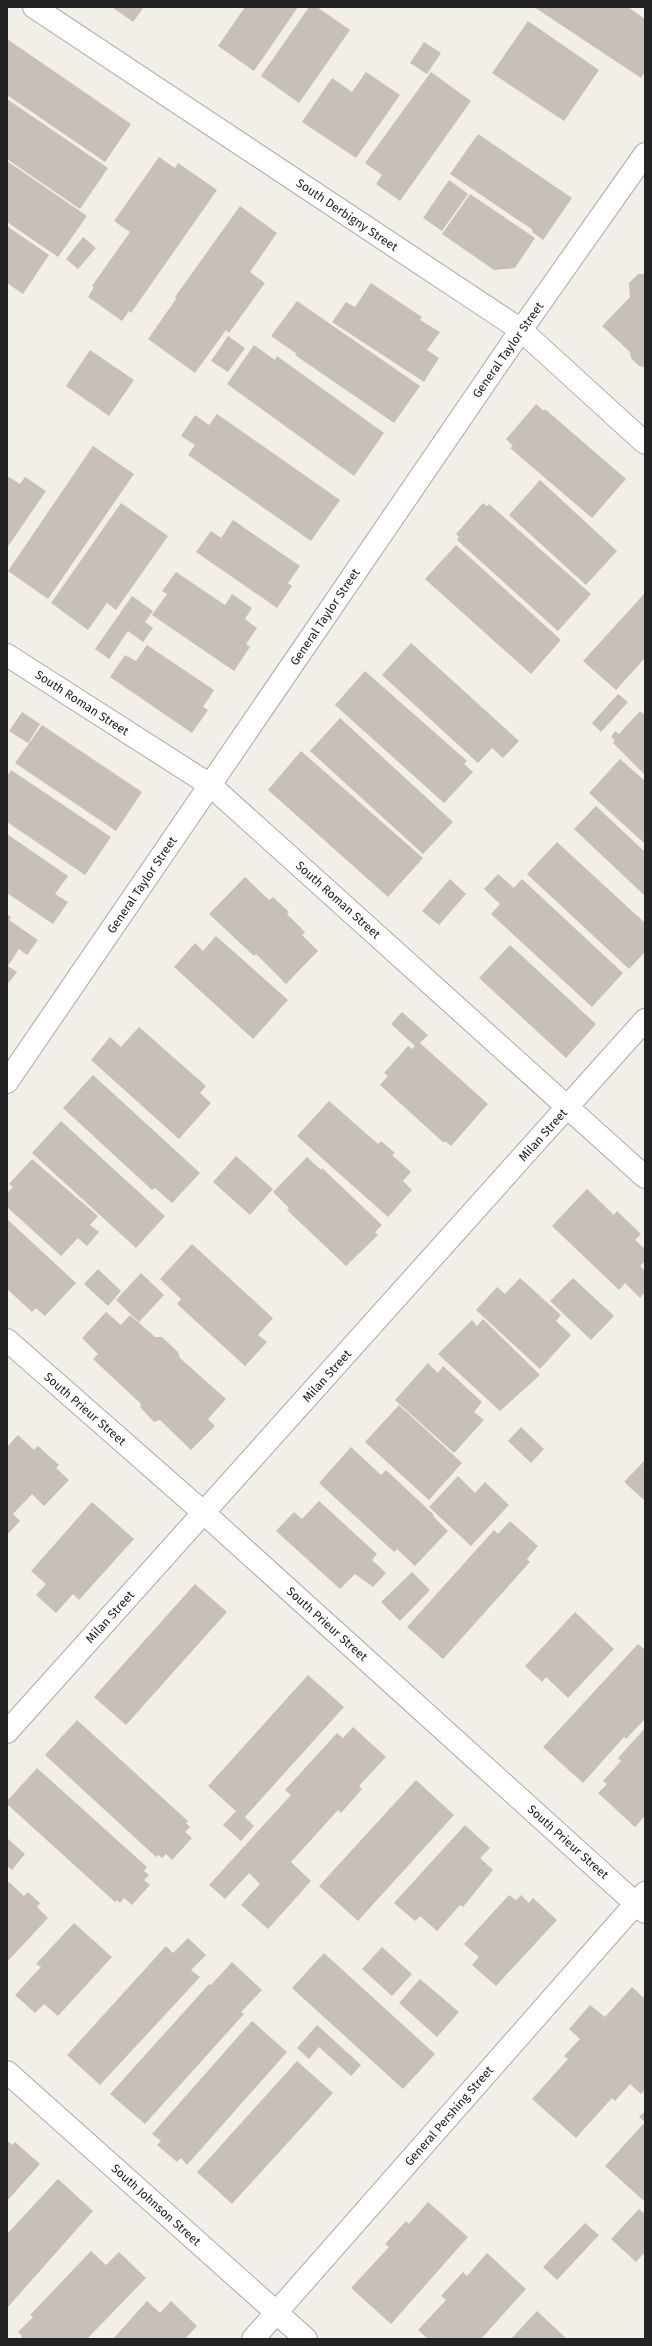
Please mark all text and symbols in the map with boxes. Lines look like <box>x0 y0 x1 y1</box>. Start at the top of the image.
street label: South Derbigny Street <box>294 176 401 255</box>
street label: General Taylor Street <box>470 299 547 401</box>
street label: General Taylor Street <box>287 565 363 668</box>
street label: South Roman Street <box>33 668 132 739</box>
street label: General Taylor Street <box>104 833 180 936</box>
street label: South Roman Street <box>293 858 384 942</box>
street label: Milan Street <box>516 1105 571 1164</box>
street label: Milan Street <box>300 1346 355 1405</box>
street label: South Prieur Street <box>41 1370 129 1449</box>
street label: South Prieur Street <box>284 1584 371 1664</box>
street label: Milan Street <box>83 1587 138 1646</box>
street label: South Prieur Street <box>525 1802 612 1882</box>
street label: General Pershing Street <box>402 2063 497 2169</box>
street label: South Johnson Street <box>109 2161 204 2249</box>

